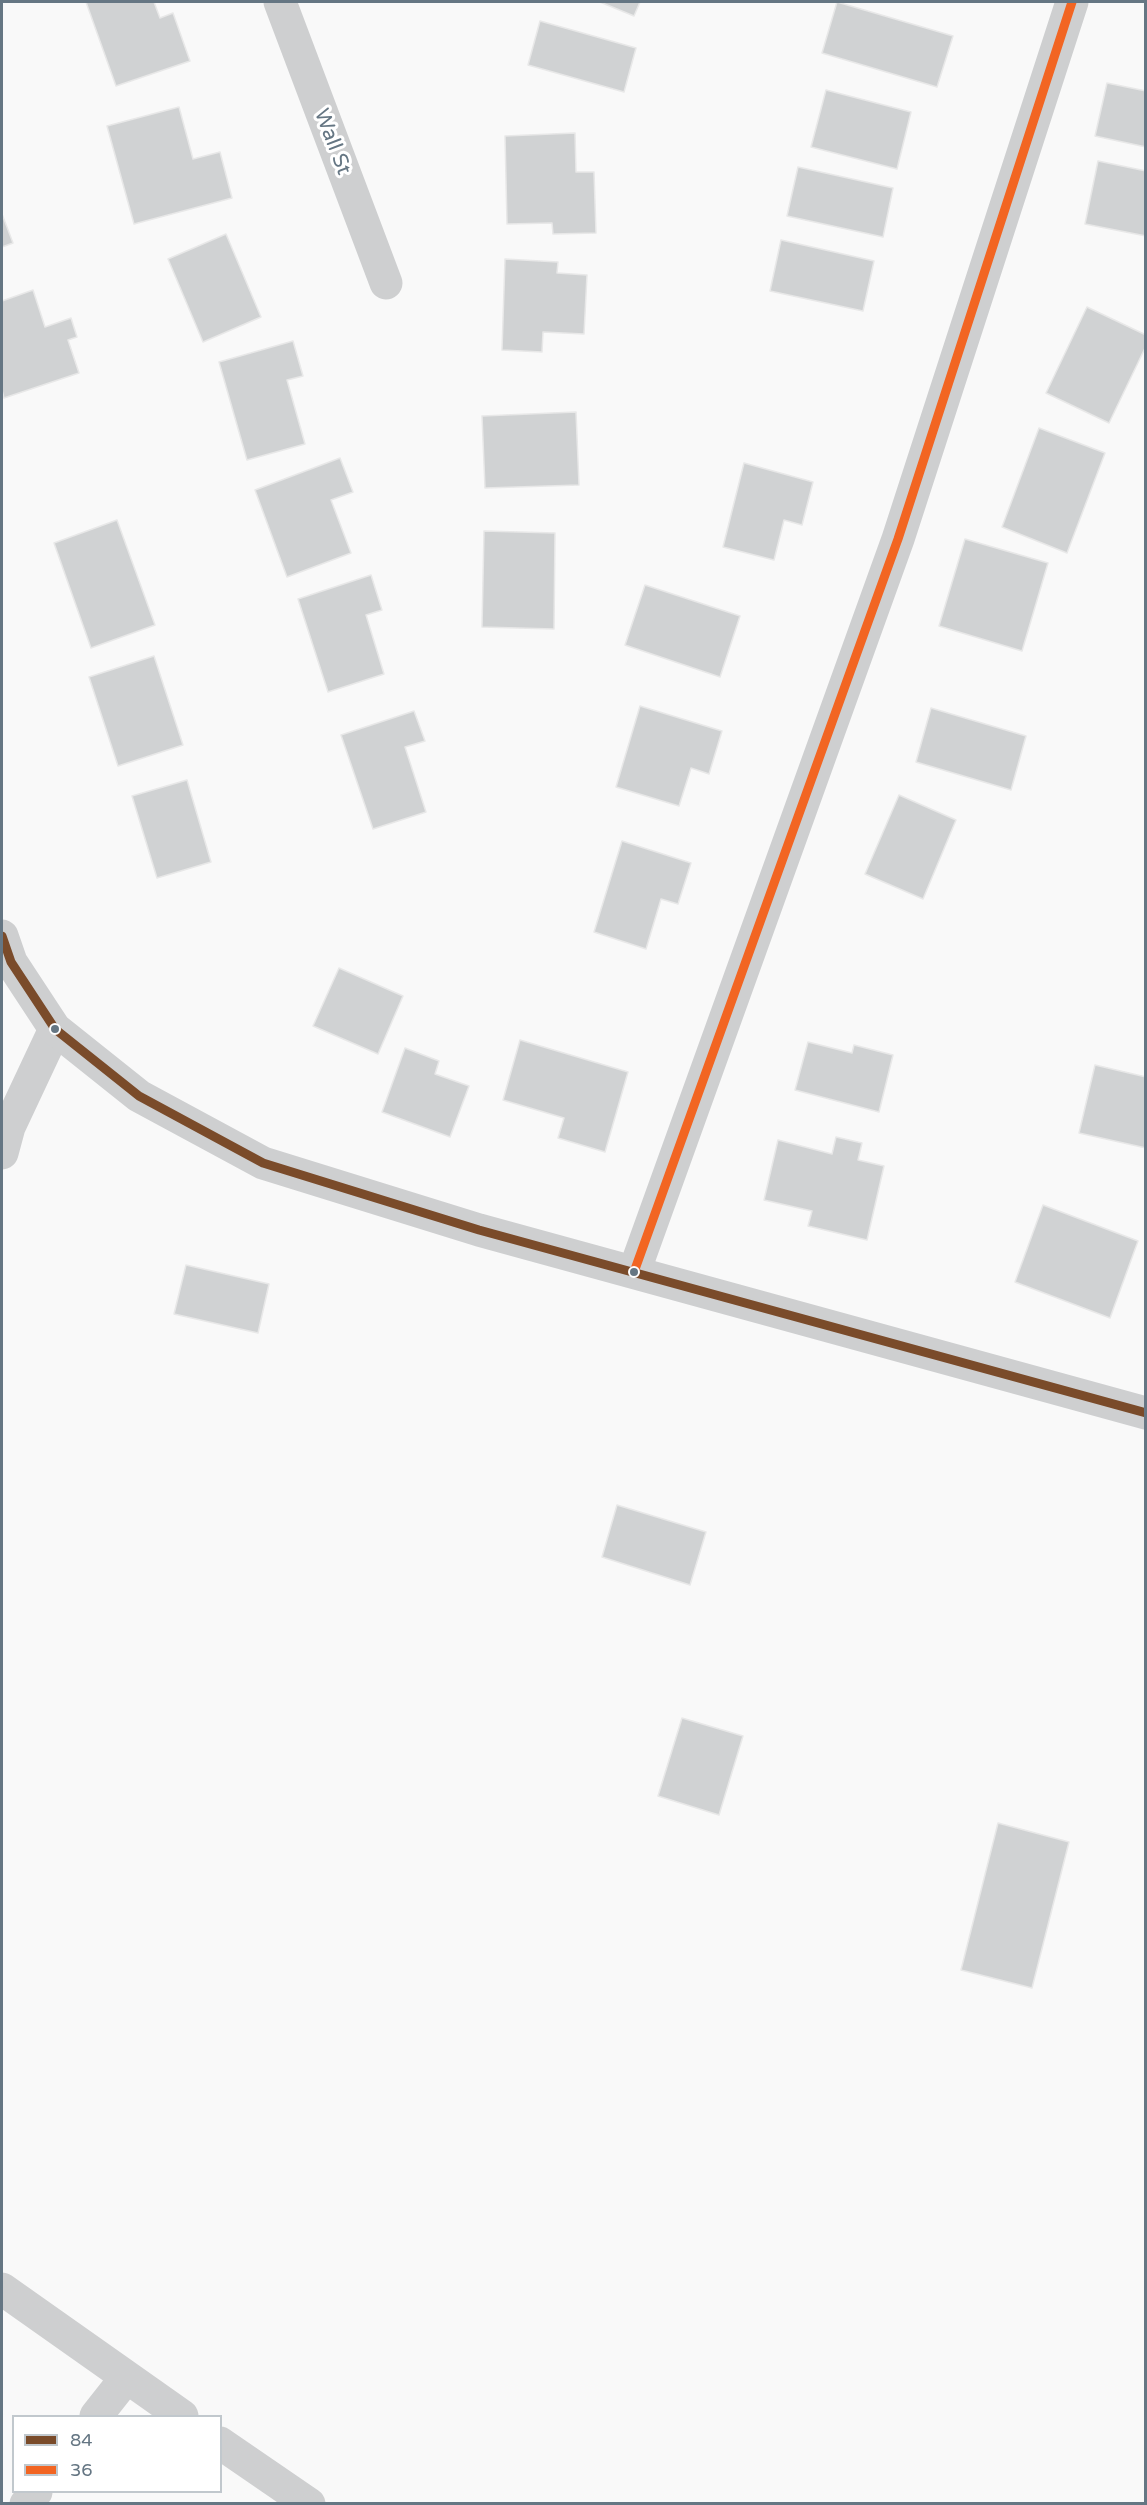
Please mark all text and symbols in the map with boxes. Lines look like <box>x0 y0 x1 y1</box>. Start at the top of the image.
street label: Wall St <box>308 105 356 179</box>
unlabelled marker <box>49 1023 61 1035</box>
unlabelled marker <box>628 1266 640 1278</box>
legend <box>12 2415 222 2493</box>
text: 84 <box>70 2429 93 2451</box>
text: 36 <box>70 2459 93 2481</box>

